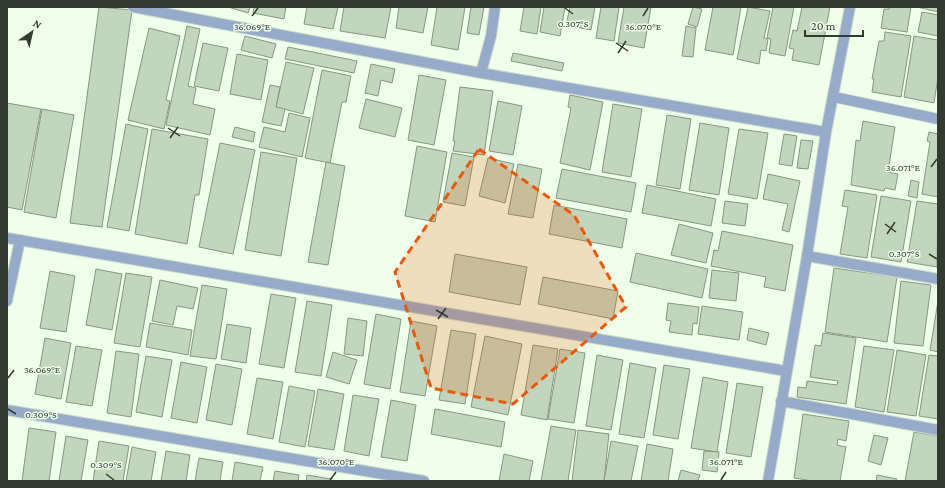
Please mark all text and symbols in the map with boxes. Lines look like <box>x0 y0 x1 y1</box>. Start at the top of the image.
north arrow <box>12 12 52 52</box>
scale bar <box>805 12 863 38</box>
text: N <box>31 17 44 31</box>
text: 0.307°S <box>558 18 589 29</box>
text: 20 m <box>811 19 836 33</box>
text: 36.069°E <box>234 21 271 32</box>
text: 36.070°E <box>625 21 662 32</box>
text: 36.071°E <box>886 162 920 173</box>
text: 0.307°S <box>889 248 920 259</box>
text: 36.069°E <box>24 364 61 375</box>
text: 0.309°S <box>25 409 57 420</box>
text: 36.070°E <box>318 456 355 467</box>
text: 36.071°E <box>709 456 743 467</box>
text: 0.309°S <box>90 459 122 470</box>

